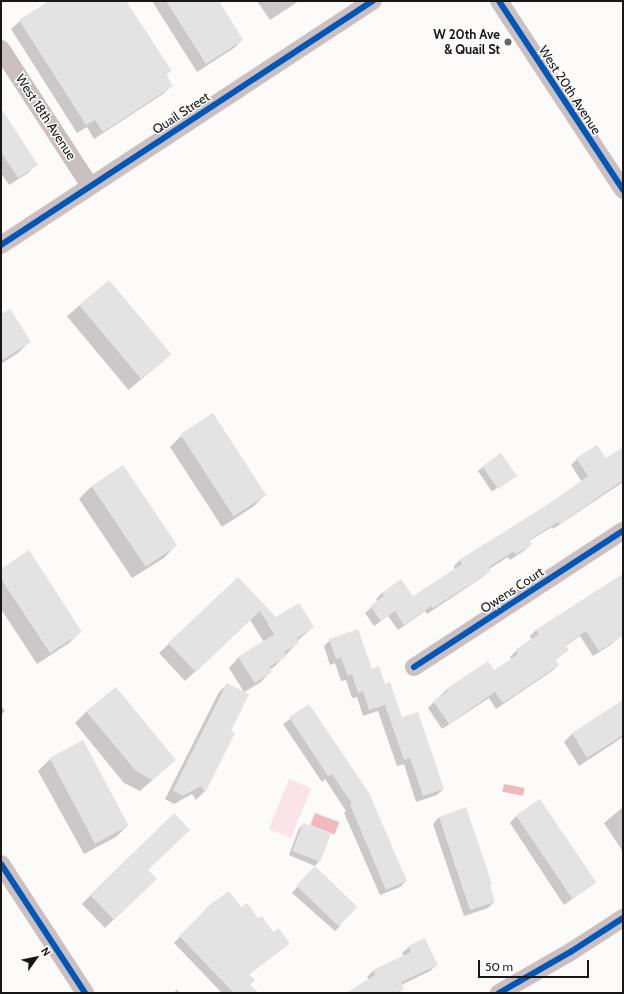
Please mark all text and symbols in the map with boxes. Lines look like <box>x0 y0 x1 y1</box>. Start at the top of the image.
place label: W 20th Ave & Quail St <box>433 27 500 58</box>
marker: W 20th Ave & Quail St <box>503 37 513 47</box>
street label: West 20th Avenue <box>536 43 604 137</box>
street label: West 18th Avenue <box>13 71 79 163</box>
street label: Quail Street <box>149 89 213 137</box>
street label: Owens Court <box>478 564 546 616</box>
north arrow <box>16 938 56 978</box>
text: N <box>38 944 54 959</box>
scale bar <box>480 952 591 978</box>
text: 50 m <box>485 959 513 974</box>

